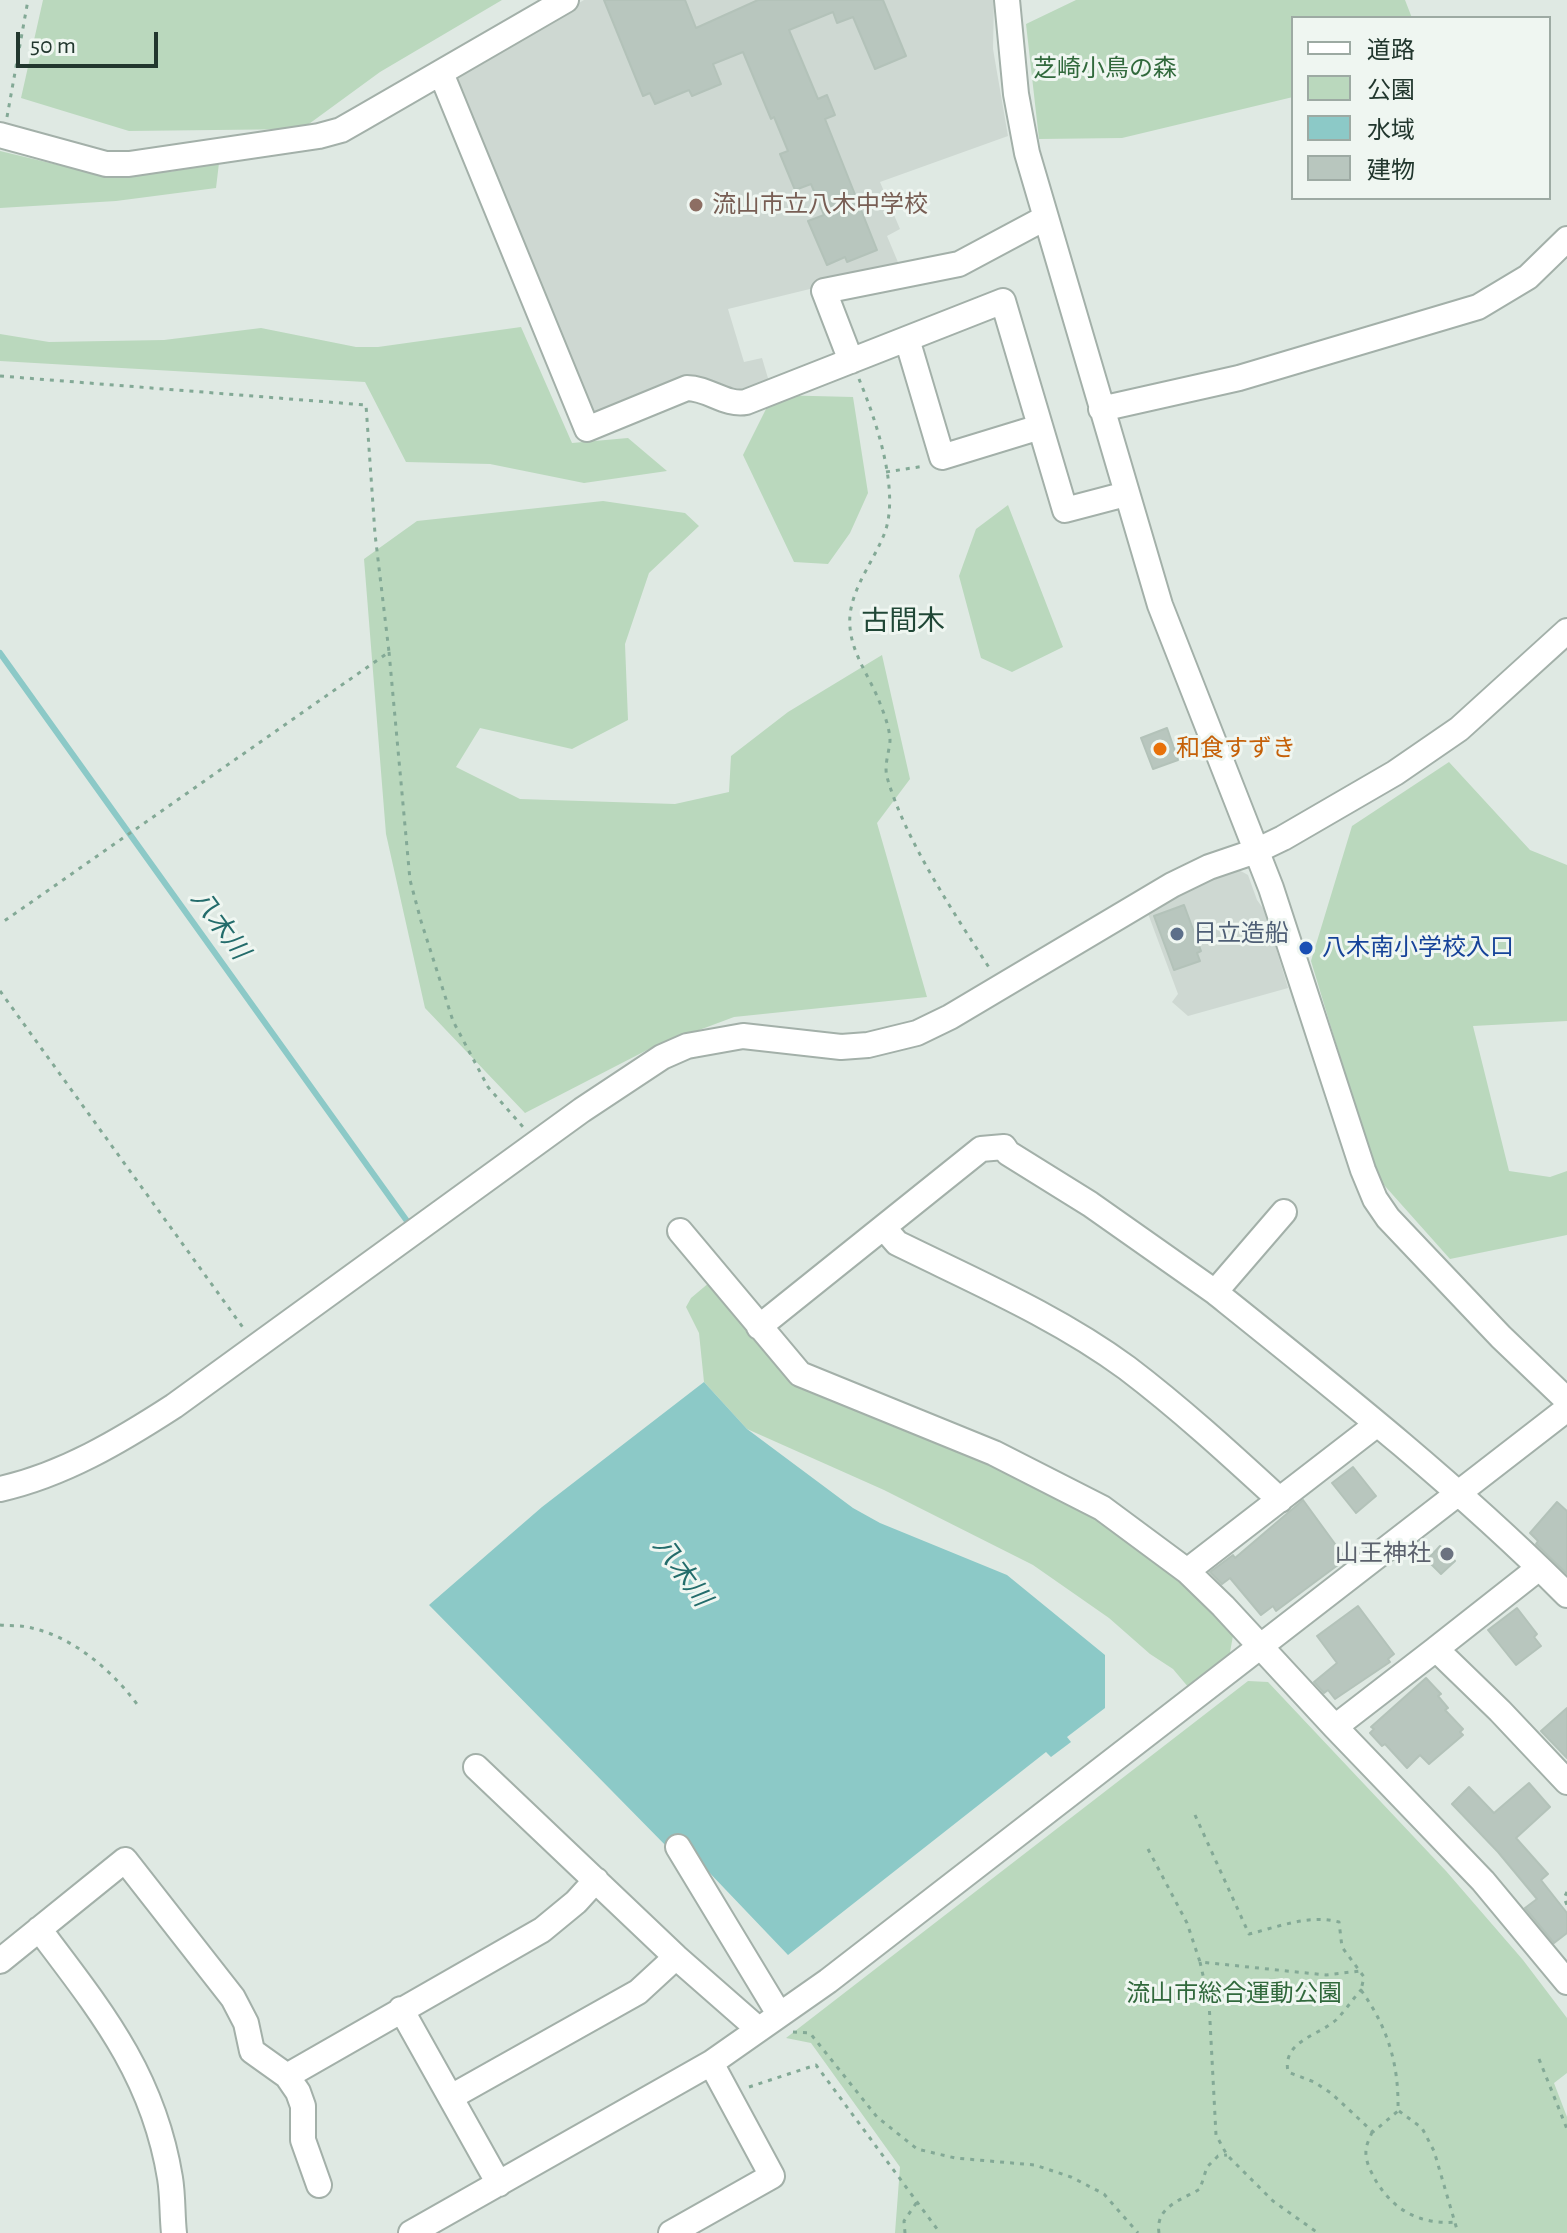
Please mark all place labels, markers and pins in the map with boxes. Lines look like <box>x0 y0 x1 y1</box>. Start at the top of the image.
place label: 流山市立八木中学校 <box>712 191 928 219</box>
marker: 流山市立八木中学校 <box>687 196 705 214</box>
place label: 和食すずき <box>1176 735 1296 763</box>
marker: 和食すずき <box>1151 740 1169 758</box>
place label: 日立造船 <box>1193 920 1289 948</box>
marker: 日立造船 <box>1168 925 1186 943</box>
place label: 八木南小学校入口 <box>1322 934 1514 962</box>
marker: 八木南小学校入口 <box>1297 939 1315 957</box>
place label: 山王神社 <box>1335 1540 1431 1568</box>
marker: 山王神社 <box>1438 1545 1456 1563</box>

